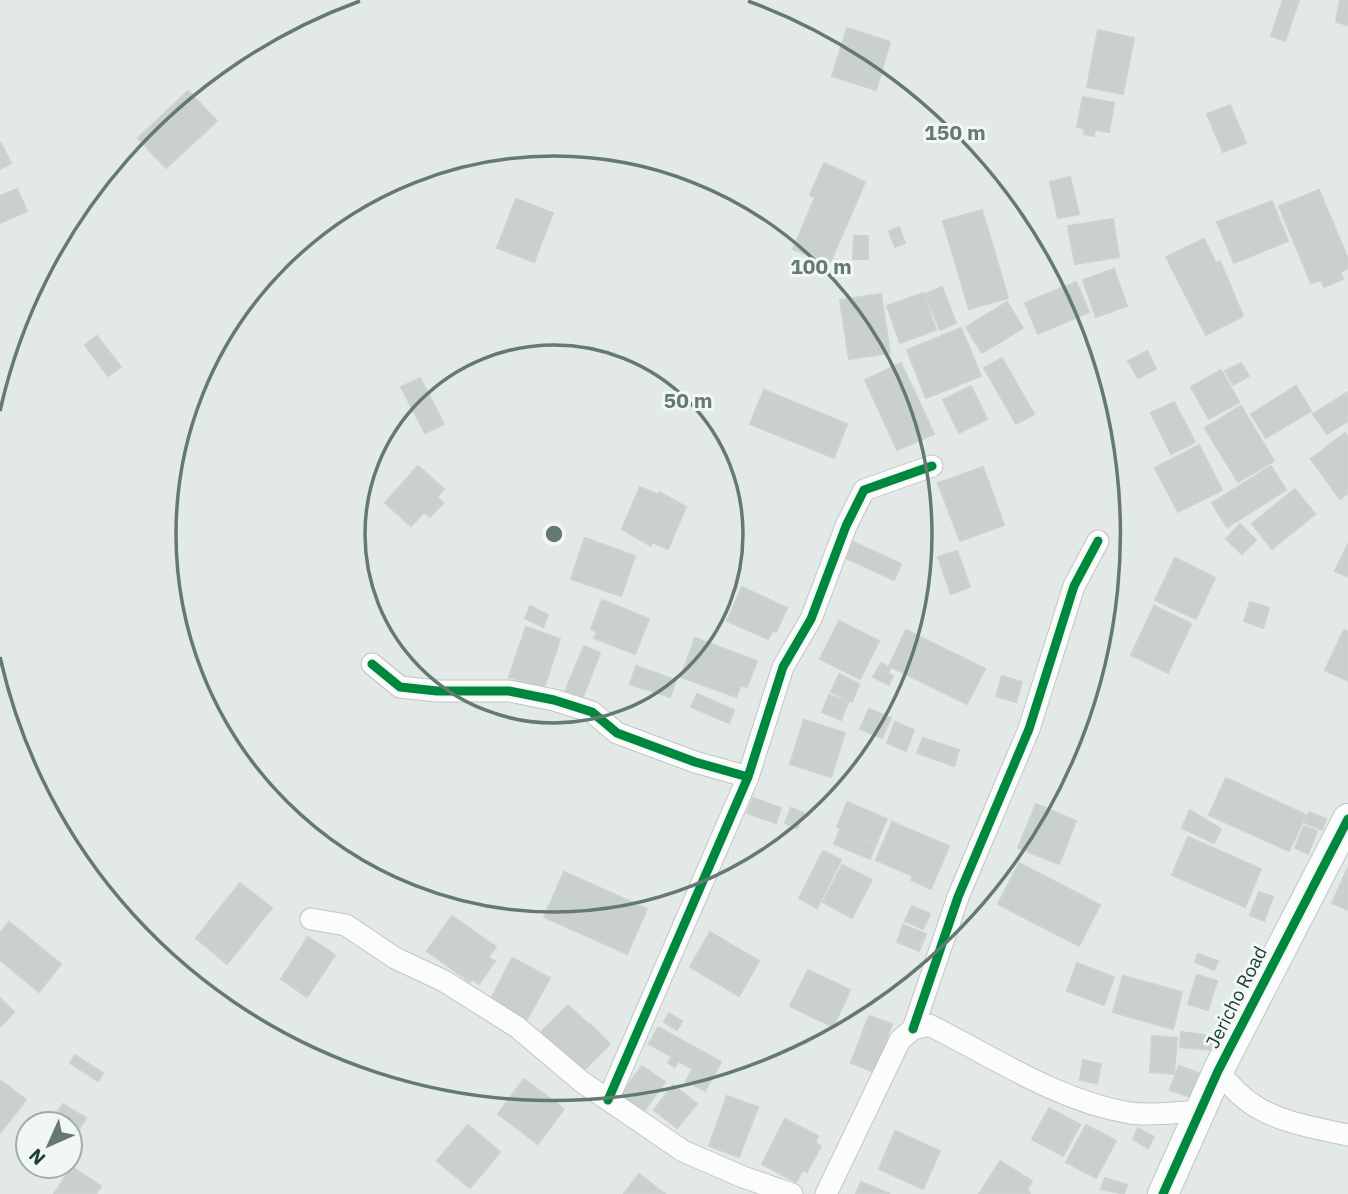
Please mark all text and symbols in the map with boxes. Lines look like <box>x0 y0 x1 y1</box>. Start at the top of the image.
text: 150 m <box>924 118 986 146</box>
text: 100 m <box>790 252 852 280</box>
text: 50 m <box>664 386 712 414</box>
centre of rings <box>542 522 566 546</box>
street label: Jericho Road <box>1200 942 1272 1052</box>
north arrow <box>14 1110 84 1180</box>
text: N <box>24 1144 50 1170</box>

